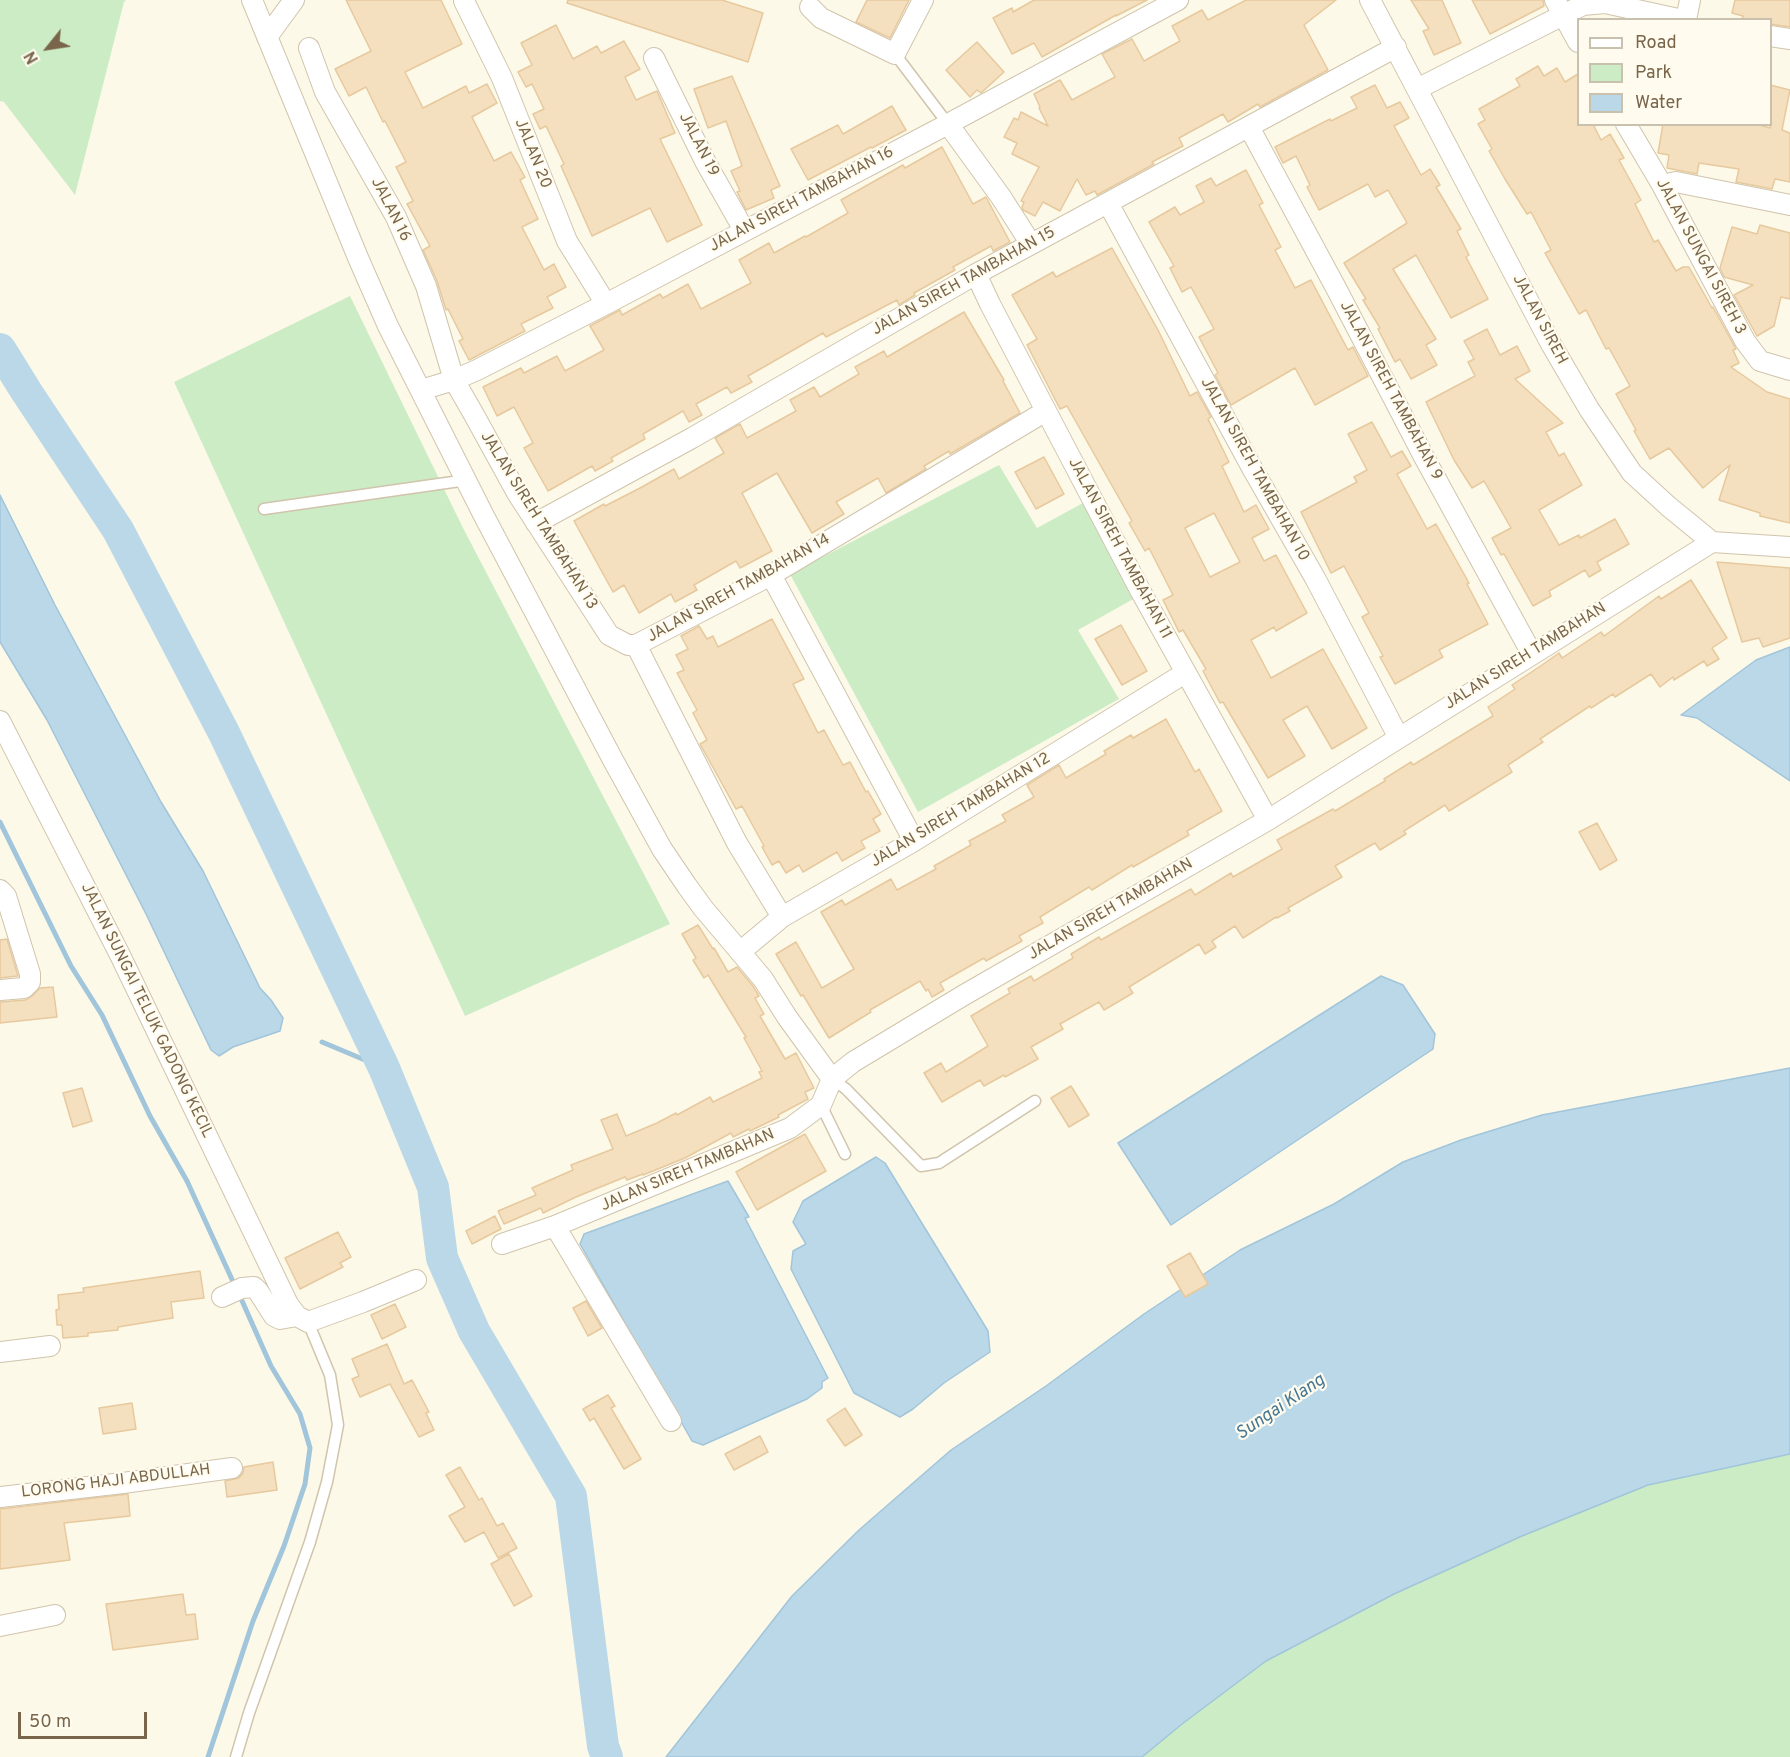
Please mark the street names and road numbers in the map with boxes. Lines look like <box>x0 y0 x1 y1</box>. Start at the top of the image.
street label: JALAN 19 <box>674 110 722 180</box>
street label: JALAN 20 <box>509 116 555 192</box>
street label: JALAN SIREH TAMBAHAN 16 <box>707 143 897 257</box>
street label: JALAN 16 <box>366 175 414 245</box>
street label: JALAN SUNGAI SIREH 3 <box>1651 176 1749 338</box>
street label: JALAN SIREH TAMBAHAN 15 <box>869 224 1059 340</box>
street label: JALAN SIREH <box>1507 272 1571 368</box>
street label: JALAN SIREH TAMBAHAN 9 <box>1335 298 1445 484</box>
street label: JALAN SIREH TAMBAHAN 10 <box>1195 375 1313 565</box>
street label: JALAN SIREH TAMBAHAN 13 <box>475 428 601 614</box>
street label: JALAN SIREH TAMBAHAN 11 <box>1063 455 1175 643</box>
street label: JALAN SIREH TAMBAHAN 14 <box>644 531 834 647</box>
street label: JALAN SIREH TAMBAHAN <box>1442 599 1610 715</box>
street label: JALAN SIREH TAMBAHAN 12 <box>868 750 1054 872</box>
street label: JALAN SIREH TAMBAHAN <box>1025 855 1197 965</box>
street label: JALAN SUNGAI TELUK GADONG KECIL <box>76 881 216 1141</box>
street label: JALAN SIREH TAMBAHAN <box>598 1126 778 1216</box>
street label: LORONG HAJI ABDULLAH <box>20 1461 212 1503</box>

